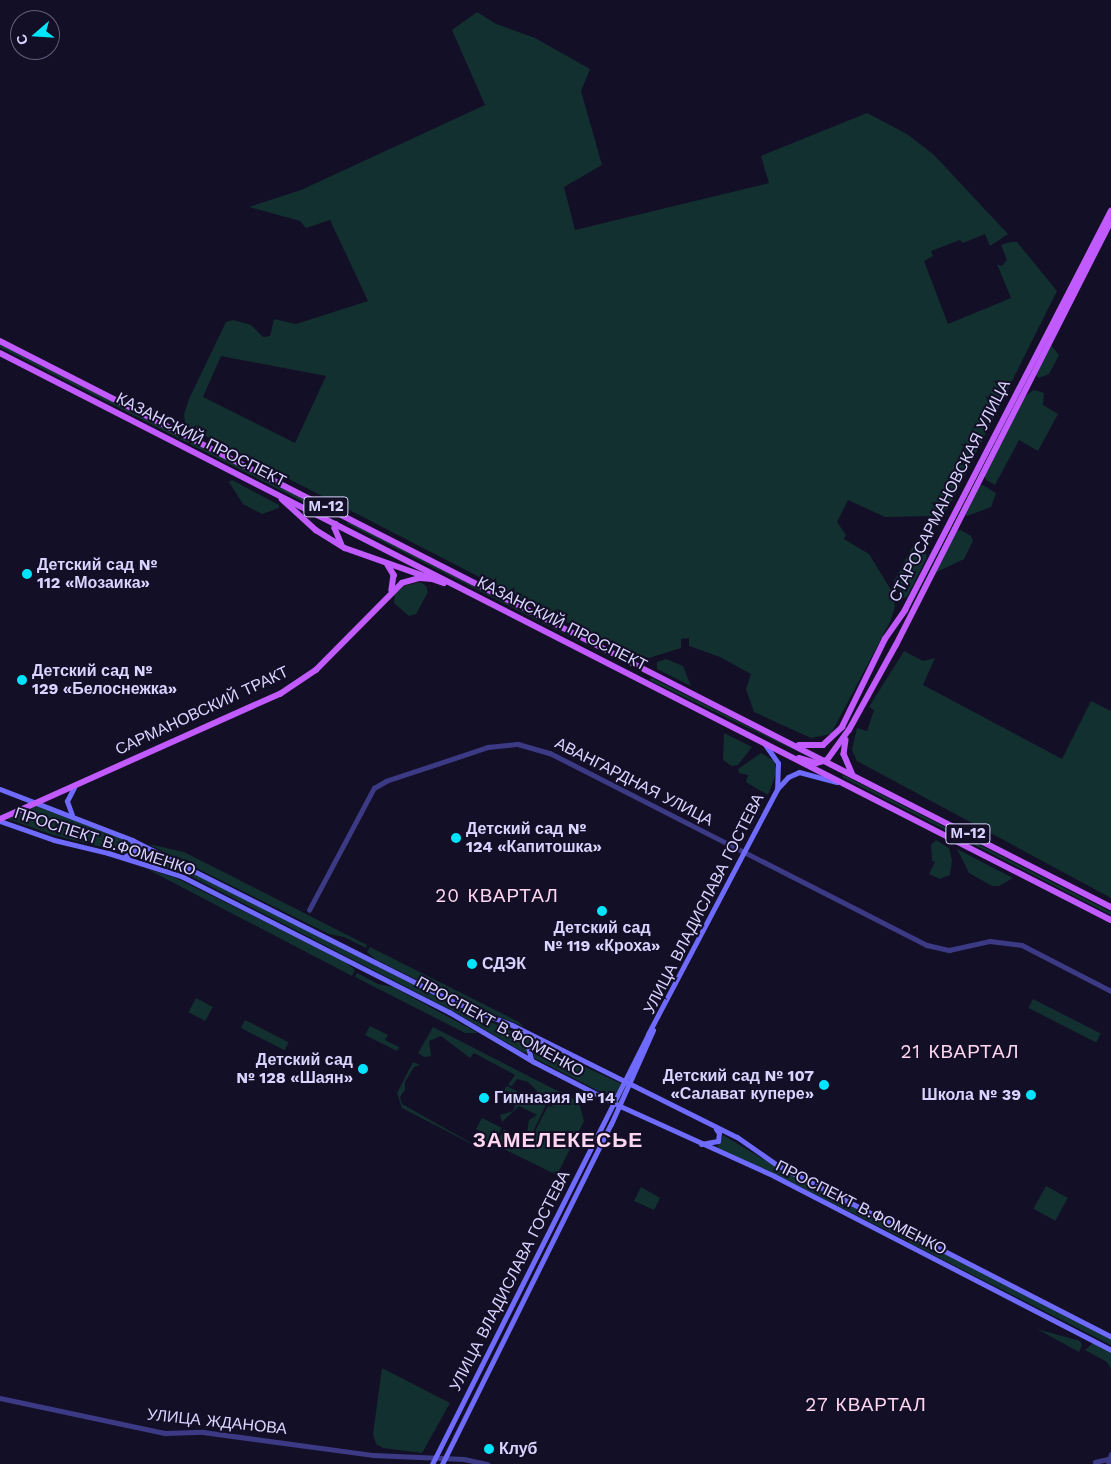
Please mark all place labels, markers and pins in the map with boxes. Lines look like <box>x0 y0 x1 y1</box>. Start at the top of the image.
place label: Детский сад № 112 «Мозаика» <box>37 555 157 593</box>
marker: Детский сад № 112 «Мозаика» <box>21 568 33 580</box>
place label: Детский сад № 129 «Белоснежка» <box>32 661 177 699</box>
marker: Детский сад № 129 «Белоснежка» <box>16 674 28 686</box>
place label: Детский сад № 124 «Капитошка» <box>466 819 602 857</box>
marker: Детский сад № 124 «Капитошка» <box>450 832 462 844</box>
marker: Детский сад № 119 «Кроха» <box>596 905 608 917</box>
place label: Детский сад № 119 «Кроха» <box>544 918 660 956</box>
place label: СДЭК <box>482 954 526 974</box>
marker: СДЭК <box>466 958 478 970</box>
place label: Детский сад № 128 «Шаян» <box>236 1050 353 1088</box>
marker: Детский сад № 128 «Шаян» <box>357 1063 369 1075</box>
place label: Детский сад № 107 «Салават купере» <box>663 1066 814 1104</box>
marker: Детский сад № 107 «Салават купере» <box>818 1079 830 1091</box>
place label: Школа № 39 <box>922 1085 1021 1105</box>
place label: Гимназия № 14 <box>494 1088 615 1108</box>
marker: Школа № 39 <box>1025 1089 1037 1101</box>
marker: Гимназия № 14 <box>478 1092 490 1104</box>
place label: Клуб <box>499 1439 538 1459</box>
marker: Клуб <box>483 1443 495 1455</box>

